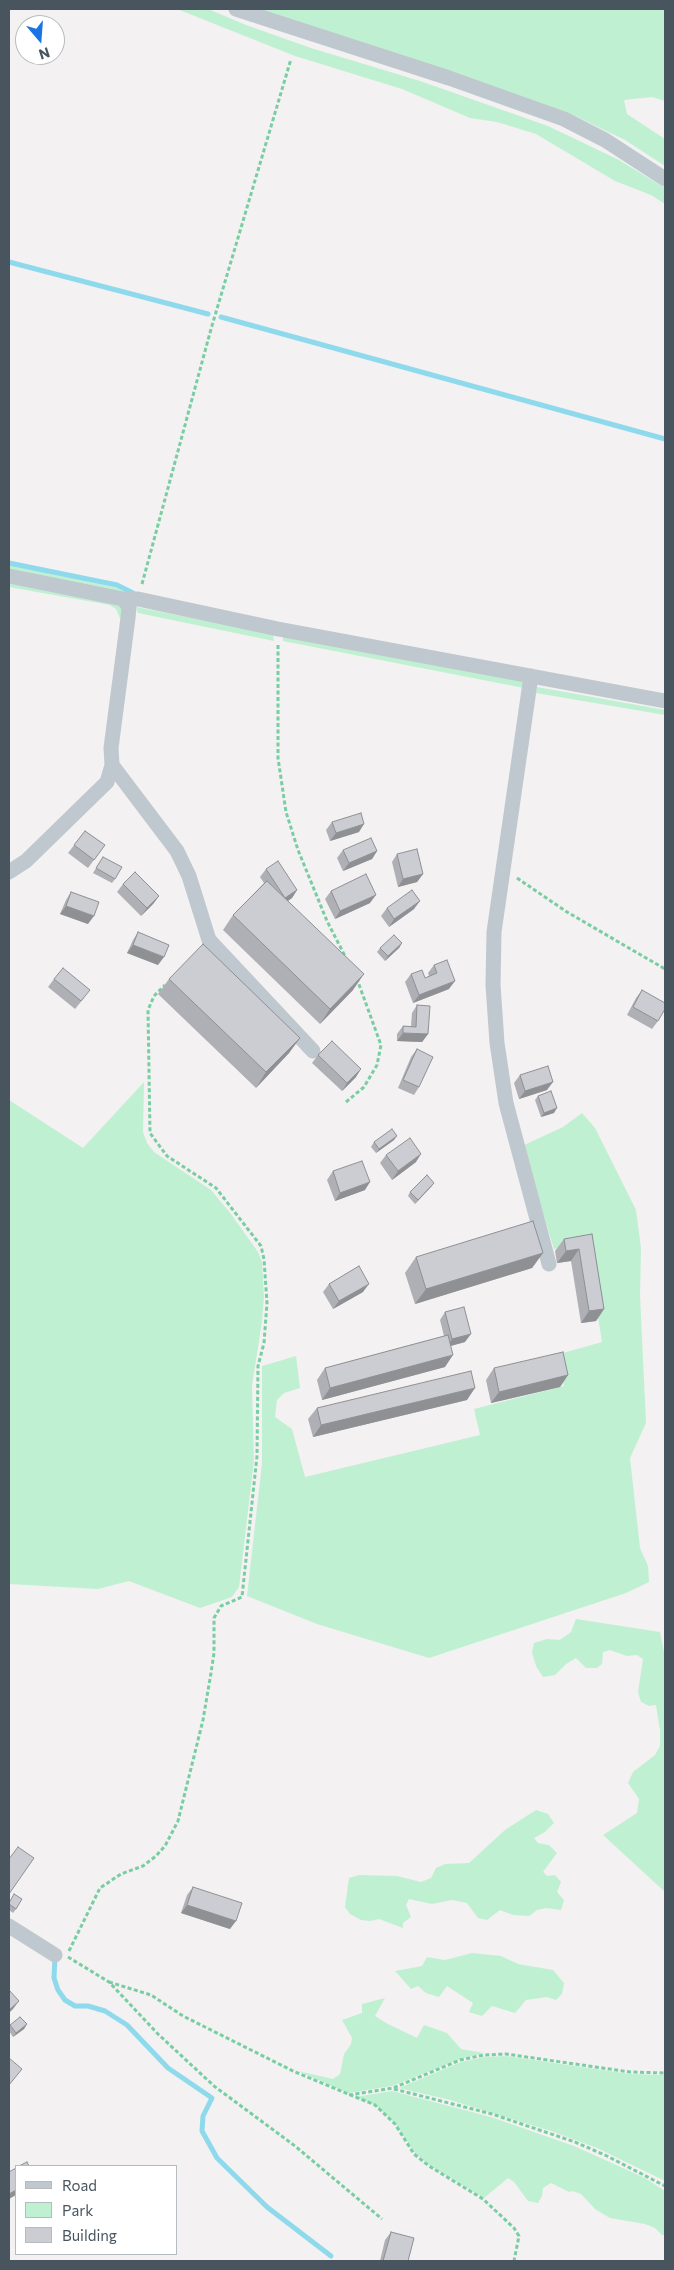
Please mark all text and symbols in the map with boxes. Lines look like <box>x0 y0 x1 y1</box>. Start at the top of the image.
north arrow <box>15 15 65 65</box>
text: N <box>37 44 52 63</box>
legend <box>15 2165 178 2255</box>
text: Road <box>62 2176 97 2194</box>
text: Park <box>62 2201 93 2219</box>
text: Building <box>62 2226 117 2244</box>

